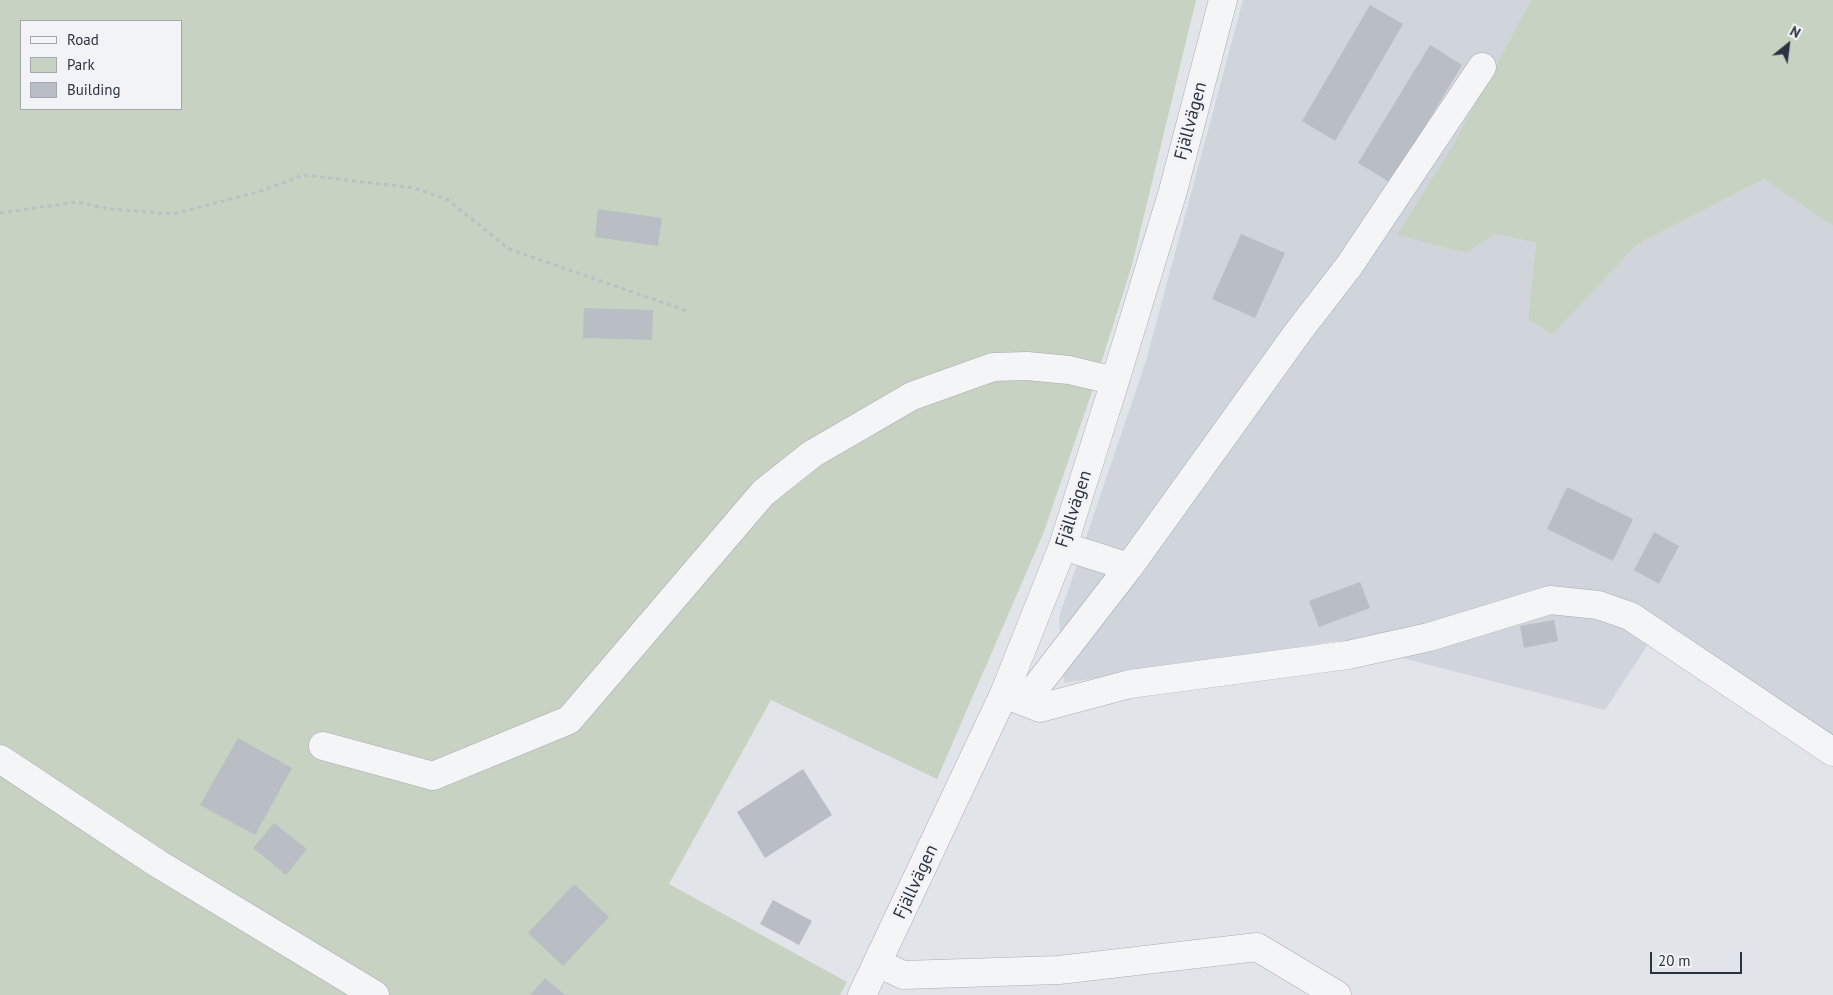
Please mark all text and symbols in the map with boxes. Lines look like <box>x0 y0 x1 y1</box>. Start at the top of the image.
legend <box>20 20 182 110</box>
north arrow <box>1763 20 1813 70</box>
text: N <box>1787 22 1804 42</box>
text: Road <box>67 30 99 49</box>
text: Park <box>67 55 95 74</box>
text: Building <box>67 80 121 99</box>
street label: Fjällvägen <box>1170 80 1212 162</box>
street label: Fjällvägen <box>1051 468 1097 550</box>
street label: Fjällvägen <box>889 841 943 923</box>
scale bar <box>1653 942 1746 974</box>
text: 20 m <box>1658 951 1691 970</box>

